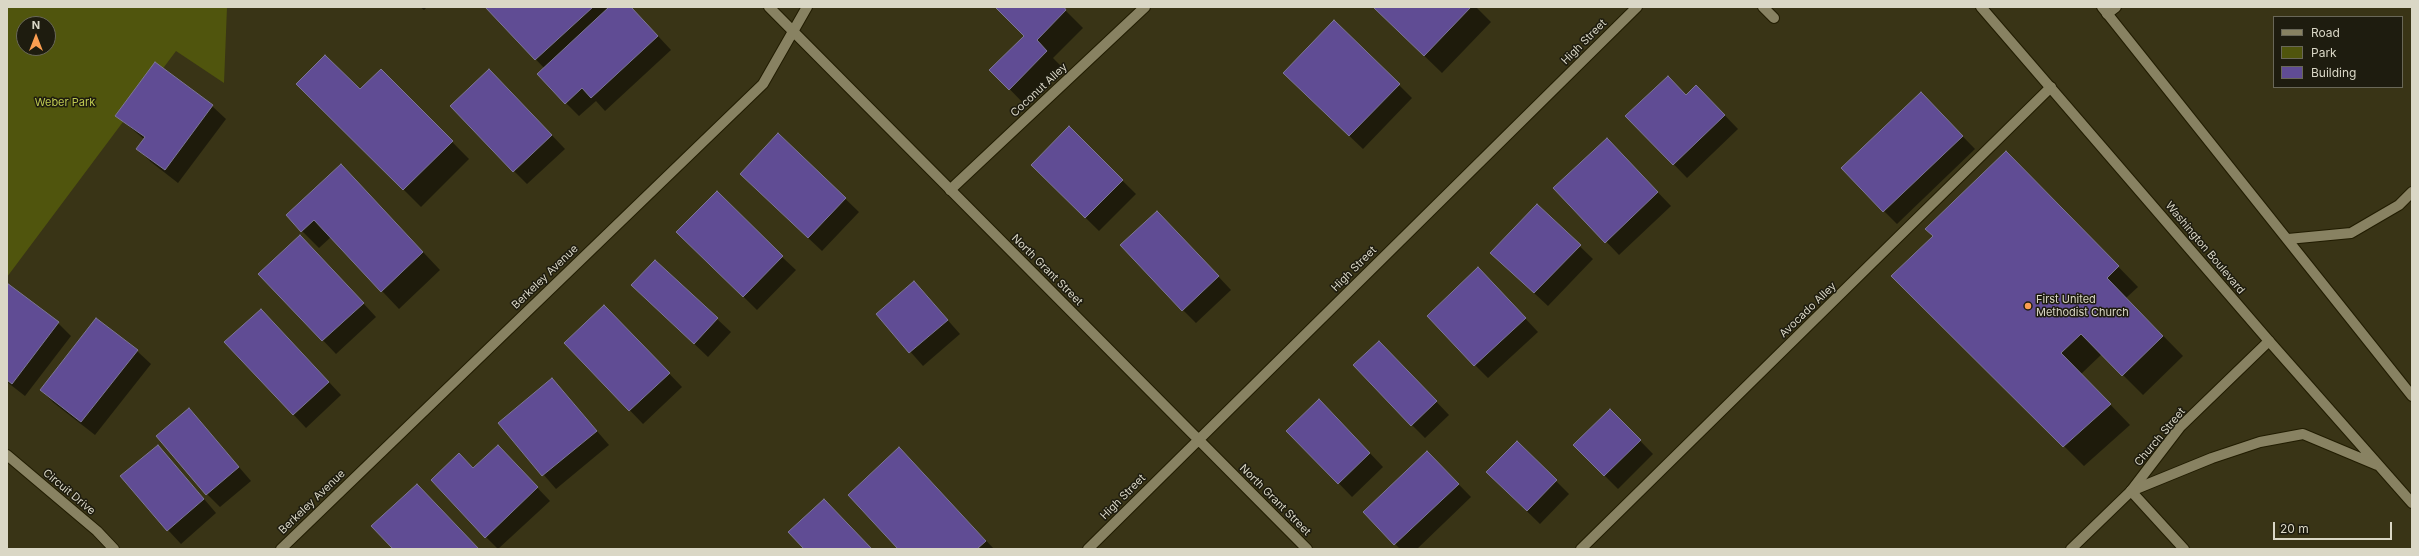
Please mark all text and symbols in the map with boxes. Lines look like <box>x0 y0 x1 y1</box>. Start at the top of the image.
north arrow <box>16 16 56 56</box>
legend <box>2273 16 2403 88</box>
street label: High Street <box>1559 17 1609 67</box>
text: N <box>32 18 40 32</box>
text: Road <box>2311 25 2340 40</box>
text: Park <box>2311 45 2337 60</box>
street label: Coconut Alley <box>1008 60 1070 120</box>
text: Building <box>2311 65 2356 80</box>
park label: Weber Park <box>35 96 95 110</box>
street label: Washington Boulevard <box>2162 199 2248 297</box>
street label: North Grant Street <box>1009 232 1085 308</box>
street label: Berkeley Avenue <box>509 242 581 312</box>
street label: High Street <box>1329 244 1379 294</box>
street label: Avocado Alley <box>1777 280 1839 340</box>
place label: First United Methodist Church <box>2036 293 2129 319</box>
marker: First United Methodist Church <box>2023 301 2033 311</box>
street label: Church Street <box>2132 405 2188 469</box>
street label: North Grant Street <box>1237 462 1313 538</box>
street label: Circuit Drive <box>40 466 98 518</box>
street label: Berkeley Avenue <box>276 467 348 537</box>
street label: High Street <box>1098 472 1148 522</box>
scale bar <box>2275 514 2394 540</box>
text: 20 m <box>2280 521 2309 536</box>

